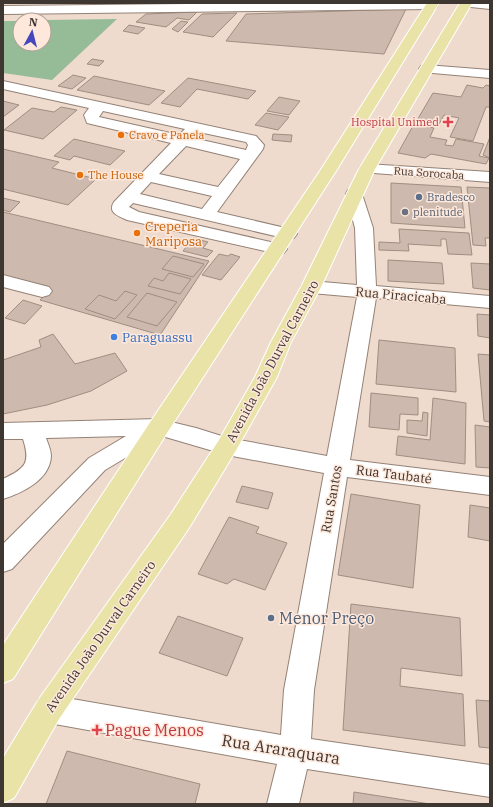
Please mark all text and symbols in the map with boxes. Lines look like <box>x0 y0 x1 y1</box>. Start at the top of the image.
north arrow <box>12 12 52 52</box>
text: N <box>28 15 39 30</box>
place label: Hospital Unimed <box>351 115 439 129</box>
marker: Hospital Unimed <box>442 116 454 128</box>
place label: Cravo e Panela <box>129 128 205 142</box>
marker: Cravo e Panela <box>116 130 126 140</box>
street label: Rua Sorocaba <box>393 164 465 182</box>
place label: The House <box>88 168 144 182</box>
marker: The House <box>75 170 85 180</box>
place label: Bradesco <box>427 190 475 204</box>
marker: Bradesco <box>414 192 424 202</box>
place label: plenitude <box>413 205 463 219</box>
marker: plenitude <box>400 207 410 217</box>
place label: Creperia Mariposa <box>145 218 202 250</box>
marker: Creperia Mariposa <box>132 228 142 238</box>
street label: Avenida João Durval Carneiro <box>222 277 323 445</box>
street label: Rua Piracicaba <box>355 283 447 308</box>
place label: Paraguassu <box>122 329 193 346</box>
marker: Paraguassu <box>109 332 119 342</box>
street label: Rua Taubaté <box>355 461 433 488</box>
street label: Rua Santos <box>317 464 346 534</box>
street label: Avenida João Durval Carneiro <box>41 557 159 715</box>
place label: Menor Preço <box>279 608 374 628</box>
marker: Menor Preço <box>266 613 276 623</box>
place label: Pague Menos <box>105 720 204 740</box>
marker: Pague Menos <box>92 725 102 735</box>
street label: Rua Araraquara <box>220 730 342 768</box>

